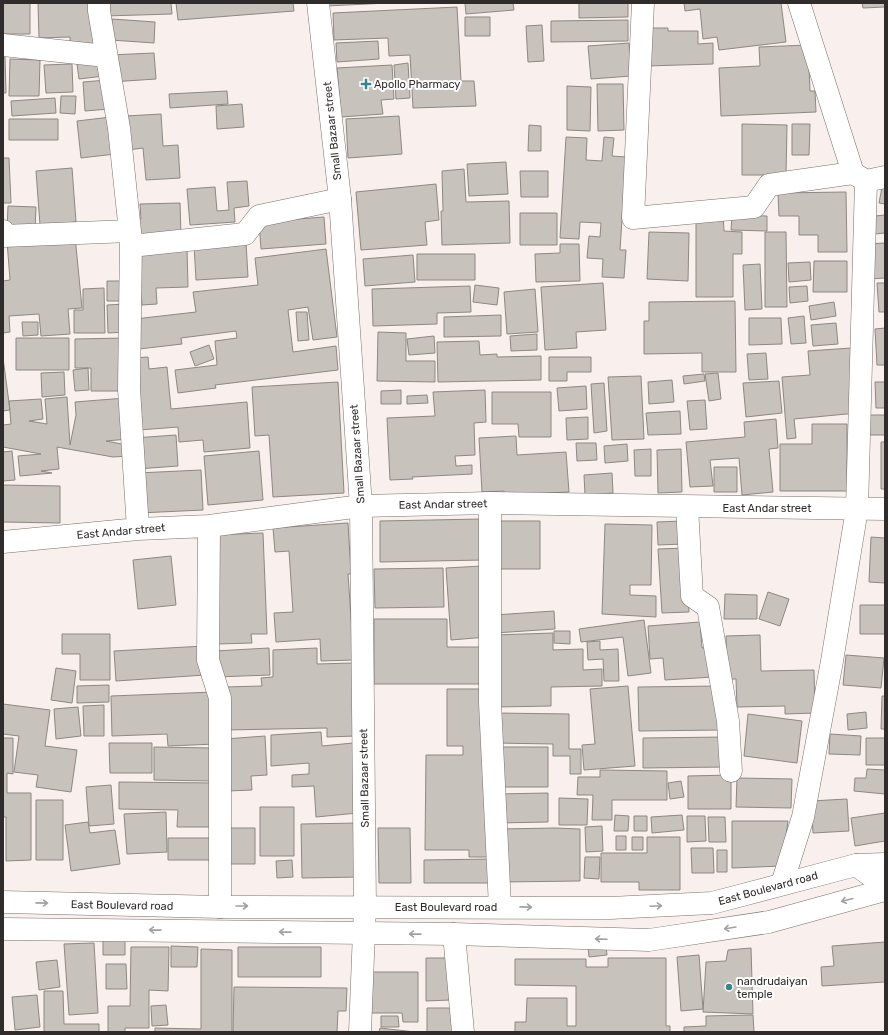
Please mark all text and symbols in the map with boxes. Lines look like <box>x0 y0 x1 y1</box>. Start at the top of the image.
place label: Apollo Pharmacy <box>374 78 460 91</box>
marker: Apollo Pharmacy <box>361 79 371 89</box>
street label: Small Bazaar street <box>321 80 344 181</box>
street label: Small Bazaar street <box>348 403 367 504</box>
street label: East Andar street <box>398 497 488 512</box>
street label: East Andar street <box>723 502 812 515</box>
street label: East Andar street <box>76 521 167 542</box>
street label: Small Bazaar street <box>357 728 372 828</box>
street label: East Boulevard road <box>717 869 819 908</box>
one-way arrow <box>841 897 854 905</box>
street label: East Boulevard road <box>71 898 173 913</box>
one-way arrow <box>35 899 48 907</box>
street label: East Boulevard road <box>395 901 497 914</box>
one-way arrow <box>235 902 248 910</box>
one-way arrow <box>649 902 662 909</box>
one-way arrow <box>519 903 532 911</box>
one-way arrow <box>724 924 737 932</box>
one-way arrow <box>149 926 162 934</box>
one-way arrow <box>279 928 292 936</box>
one-way arrow <box>409 930 422 938</box>
one-way arrow <box>595 935 608 943</box>
place label: nandrudaiyan temple <box>737 975 808 1001</box>
marker: nandrudaiyan temple <box>724 982 734 992</box>

